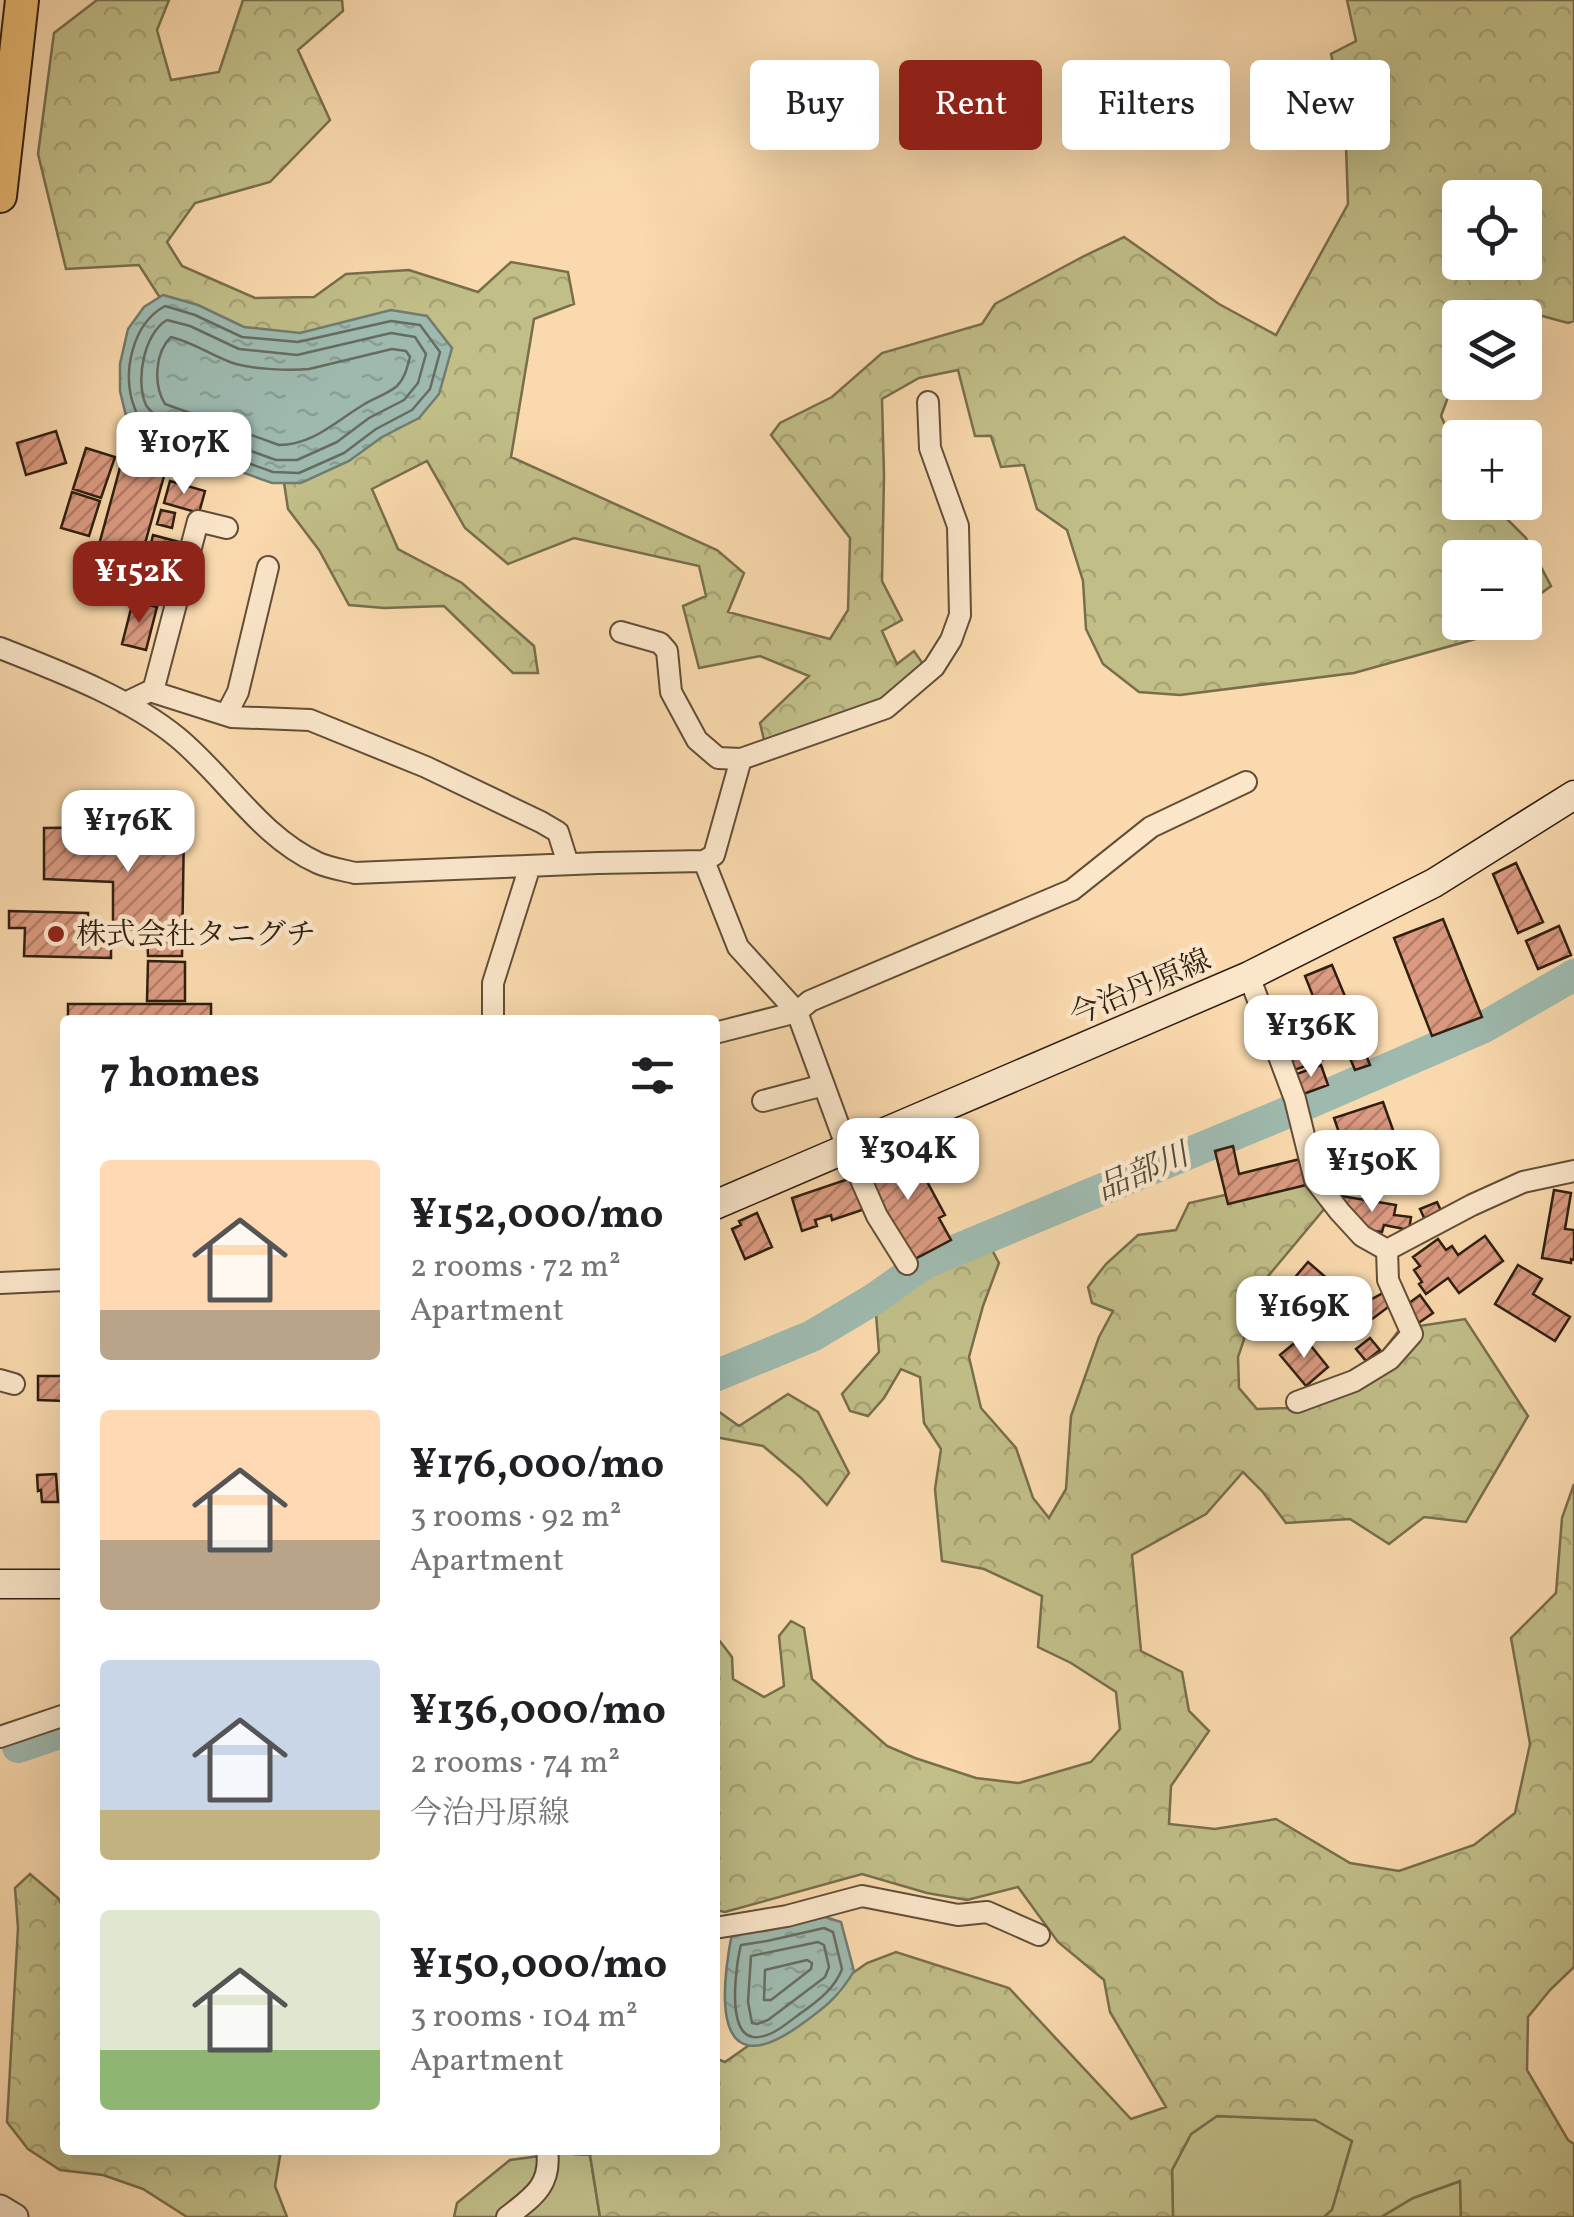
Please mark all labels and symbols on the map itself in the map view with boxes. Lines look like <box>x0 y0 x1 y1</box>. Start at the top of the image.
pin: ¥107K <box>114 412 254 497</box>
pin: ¥152K <box>69 541 209 626</box>
pin: ¥176K <box>58 790 198 875</box>
place label: 株式会社タニグチ <box>76 915 316 957</box>
marker: 株式会社タニグチ <box>45 923 67 945</box>
street label: 今治丹原線 <box>1064 940 1218 1037</box>
pin: ¥136K <box>1241 995 1381 1080</box>
pin: ¥304K <box>838 1118 978 1203</box>
pin: ¥150K <box>1302 1130 1442 1215</box>
water label: 品部川 <box>1090 1134 1199 1213</box>
pin: ¥169K <box>1234 1276 1374 1361</box>

